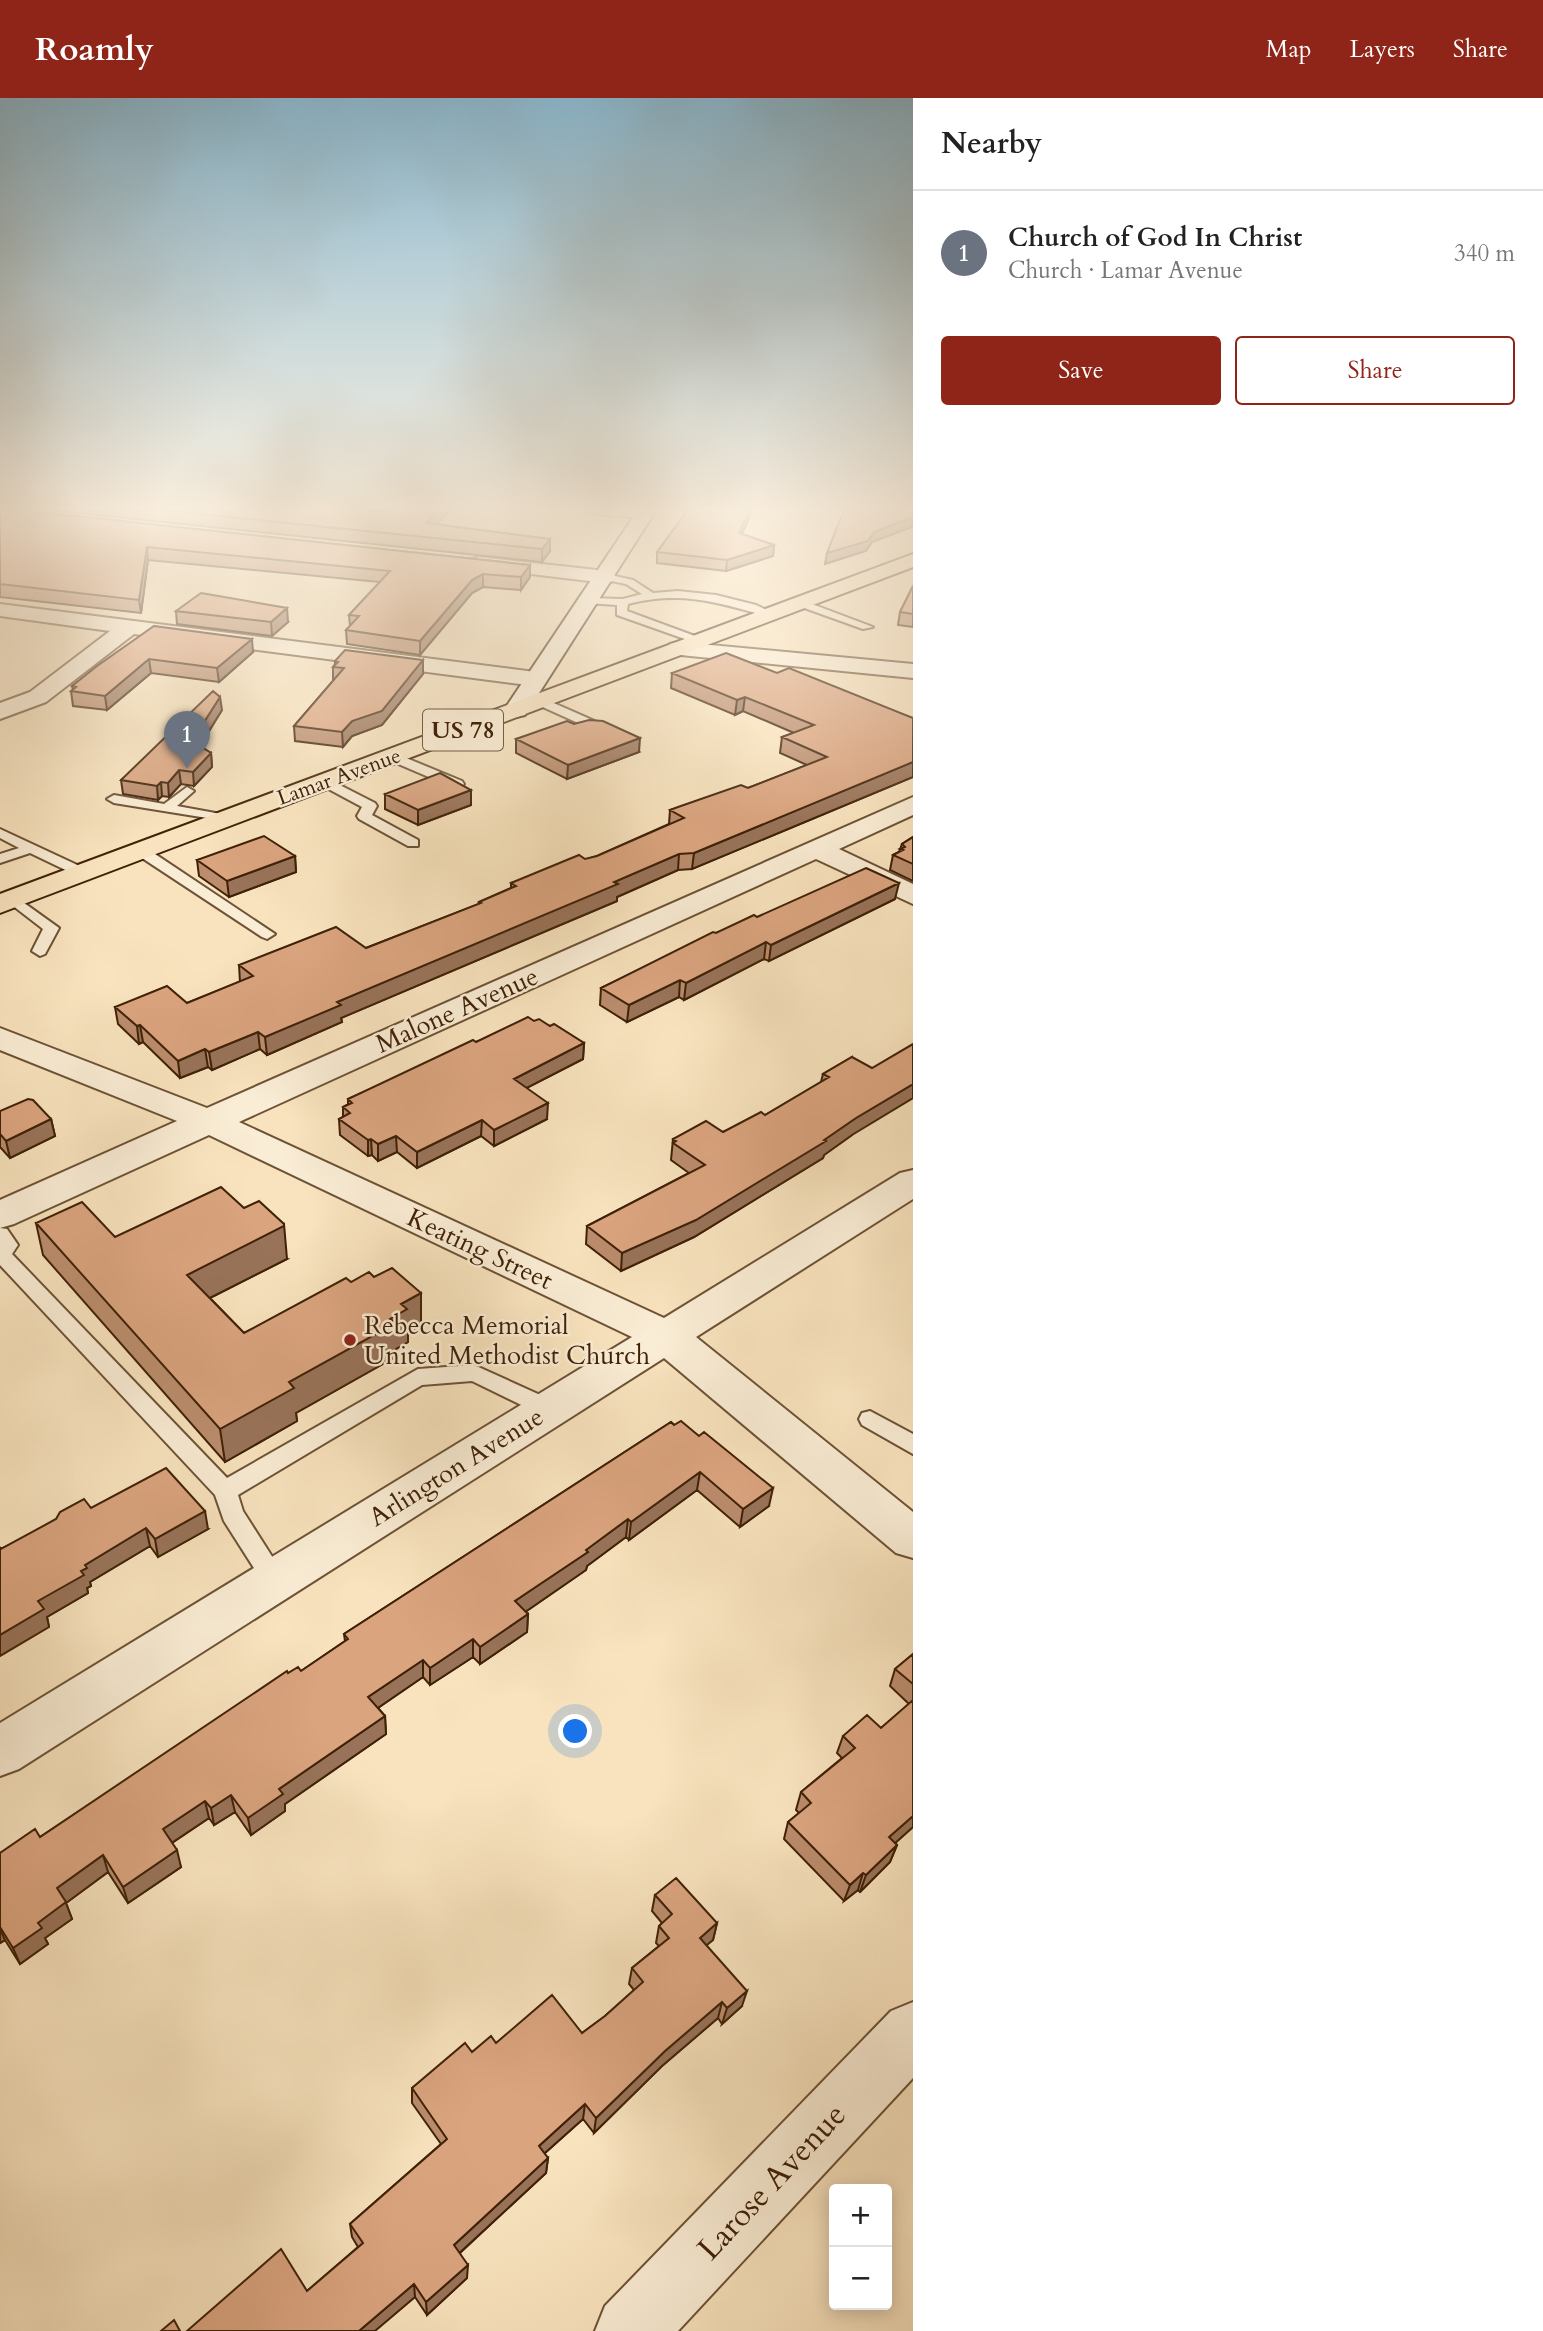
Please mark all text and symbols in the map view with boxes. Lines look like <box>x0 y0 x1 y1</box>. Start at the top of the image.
text: Roamly <box>35 27 154 72</box>
text: Map <box>1266 33 1312 66</box>
text: Layers <box>1350 33 1415 66</box>
text: Share <box>1453 33 1508 66</box>
text: Nearby <box>941 123 1042 164</box>
text: Church of God In Christ <box>1008 220 1302 255</box>
text: 1 <box>958 238 970 269</box>
text: 340 m <box>1454 238 1515 269</box>
text: Church · Lamar Avenue <box>1008 255 1243 286</box>
button: Save <box>941 336 1221 405</box>
button: Share <box>1235 336 1515 405</box>
road number: US 78 <box>423 710 503 750</box>
pin: 1 <box>164 711 210 769</box>
street label: Lamar Avenue <box>273 741 405 813</box>
street label: Malone Avenue <box>370 959 544 1061</box>
street label: Keating Street <box>402 1200 558 1298</box>
place label: Rebecca Memorial United Methodist Church <box>364 1308 650 1373</box>
marker: Rebecca Memorial United Methodist Church <box>342 1332 358 1348</box>
street label: Arlington Avenue <box>362 1399 550 1535</box>
your location <box>558 1714 592 1748</box>
street label: Larose Avenue <box>688 2094 856 2270</box>
map controls <box>829 2184 892 2310</box>
button: + <box>829 2184 892 2247</box>
button: − <box>829 2247 892 2310</box>

